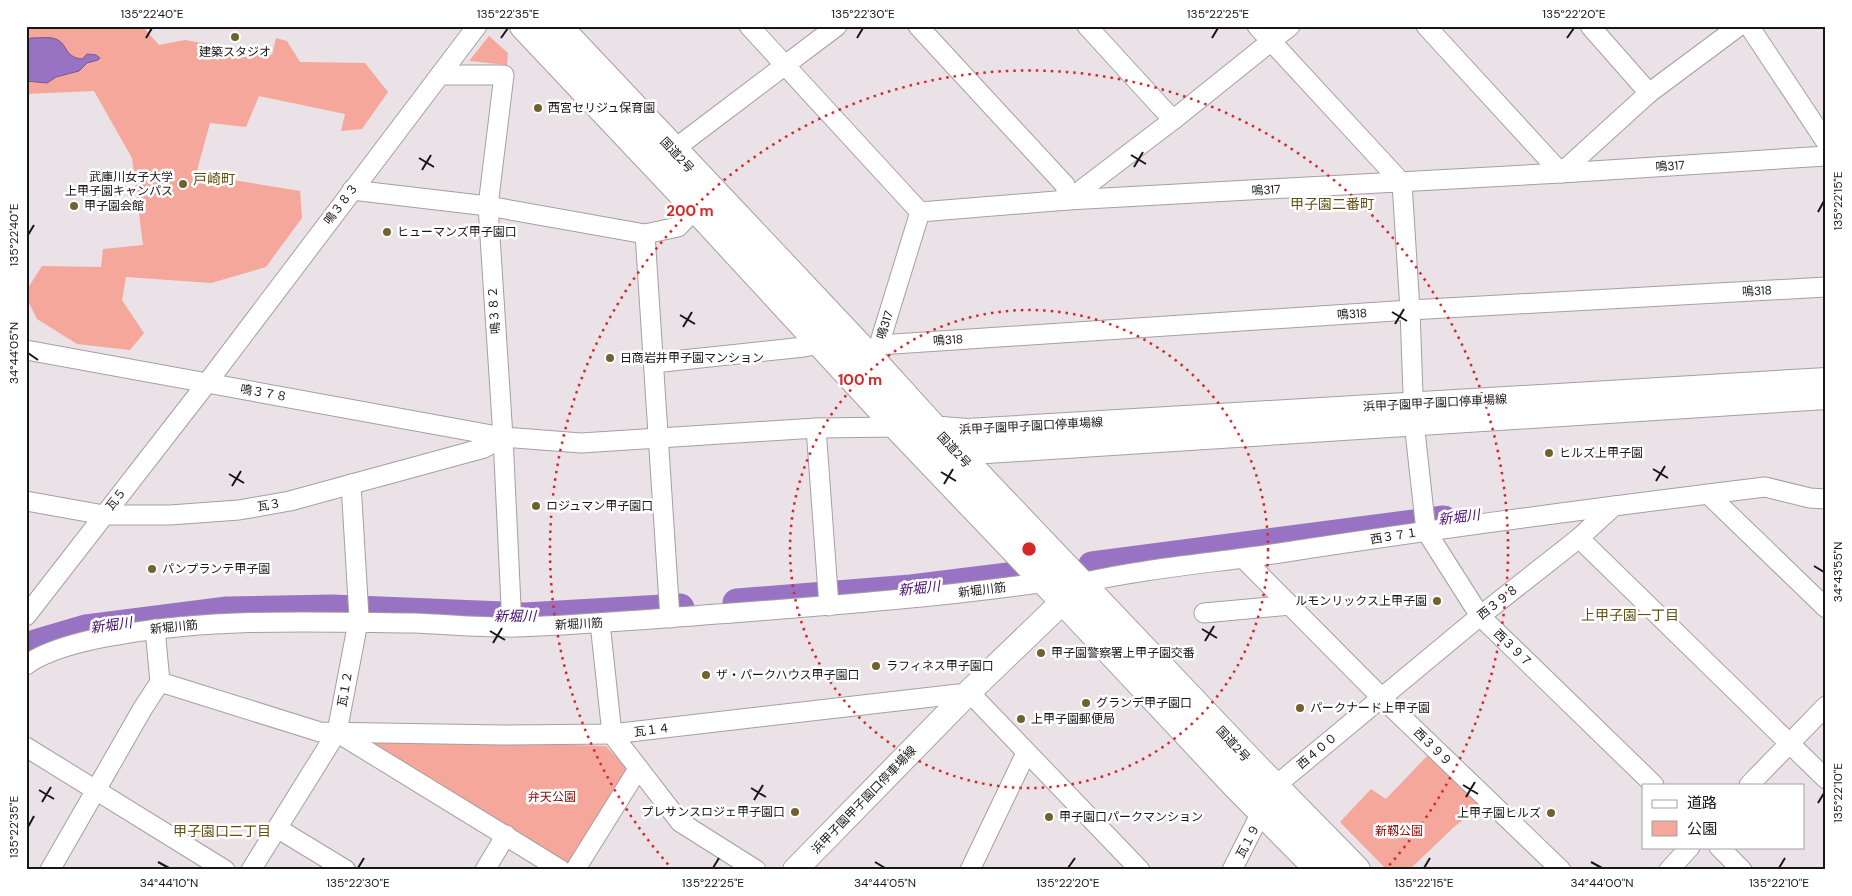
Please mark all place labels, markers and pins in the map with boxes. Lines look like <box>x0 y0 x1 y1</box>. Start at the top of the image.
marker: 建築スタジオ <box>229 31 241 43</box>
place label: 建築スタジオ <box>199 44 271 60</box>
place label: 西宮セリジュ保育園 <box>548 100 655 116</box>
marker: 西宮セリジュ保育園 <box>532 102 544 114</box>
place label: 武庫川女子大学 上甲子園キャンパス <box>65 169 173 199</box>
marker: 武庫川女子大学 上甲子園キャンパス <box>177 178 189 190</box>
place label: 甲子園会館 <box>84 198 144 214</box>
marker: 甲子園会館 <box>68 200 80 212</box>
place label: ヒューマンズ甲子園口 <box>397 224 517 240</box>
marker: ヒューマンズ甲子園口 <box>381 226 393 238</box>
place label: 日商岩井甲子園マンション <box>620 350 764 366</box>
marker: 日商岩井甲子園マンション <box>604 352 616 364</box>
place label: ヒルズ上甲子園 <box>1559 445 1643 461</box>
marker: ヒルズ上甲子園 <box>1543 447 1555 459</box>
place label: ロジュマン甲子園口 <box>546 498 653 514</box>
marker: ロジュマン甲子園口 <box>530 500 542 512</box>
centre of rings <box>1020 540 1038 558</box>
place label: パンプランテ甲子園 <box>162 561 270 577</box>
marker: パンプランテ甲子園 <box>146 563 158 575</box>
place label: ルモンリックス上甲子園 <box>1295 593 1427 609</box>
marker: ルモンリックス上甲子園 <box>1431 595 1443 607</box>
place label: 甲子園警察署上甲子園交番 <box>1051 645 1195 661</box>
marker: 甲子園警察署上甲子園交番 <box>1035 647 1047 659</box>
place label: ラフィネス甲子園口 <box>886 658 994 674</box>
marker: ラフィネス甲子園口 <box>870 660 882 672</box>
place label: ザ・パークハウス甲子園口 <box>716 667 859 683</box>
marker: ザ・パークハウス甲子園口 <box>700 669 712 681</box>
place label: グランデ甲子園口 <box>1096 695 1192 711</box>
marker: グランデ甲子園口 <box>1080 697 1092 709</box>
place label: パークナード上甲子園 <box>1310 700 1430 716</box>
marker: パークナード上甲子園 <box>1294 702 1306 714</box>
place label: 上甲子園郵便局 <box>1031 711 1115 727</box>
marker: 上甲子園郵便局 <box>1015 713 1027 725</box>
place label: プレサンスロジェ甲子園口 <box>641 804 785 820</box>
place label: 上甲子園ヒルズ <box>1457 805 1541 821</box>
marker: プレサンスロジェ甲子園口 <box>789 806 801 818</box>
marker: 上甲子園ヒルズ <box>1545 807 1557 819</box>
place label: 甲子園口パークマンション <box>1059 809 1203 825</box>
marker: 甲子園口パークマンション <box>1043 811 1055 823</box>

